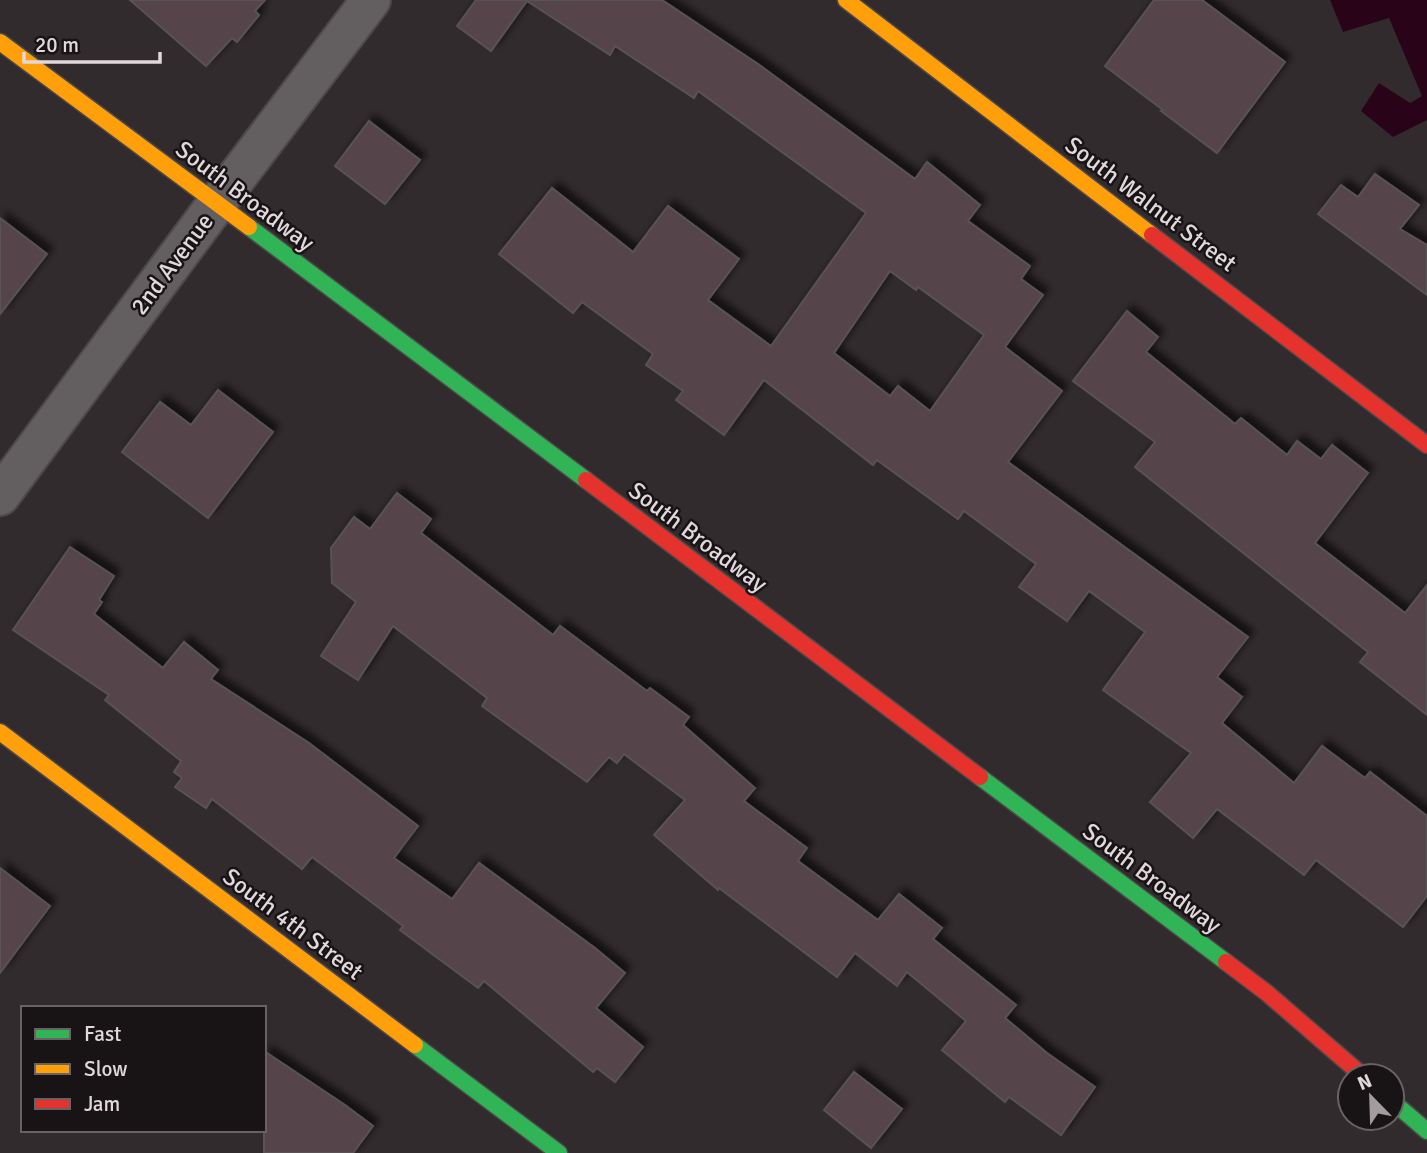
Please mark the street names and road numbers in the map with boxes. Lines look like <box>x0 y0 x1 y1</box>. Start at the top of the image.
street label: South Walnut Street <box>1059 130 1243 278</box>
street label: South Broadway <box>170 134 320 258</box>
street label: 2nd Avenue <box>124 207 220 321</box>
street label: South Broadway <box>623 475 773 599</box>
street label: South Broadway <box>1077 816 1227 940</box>
street label: South 4th Street <box>217 861 369 987</box>

